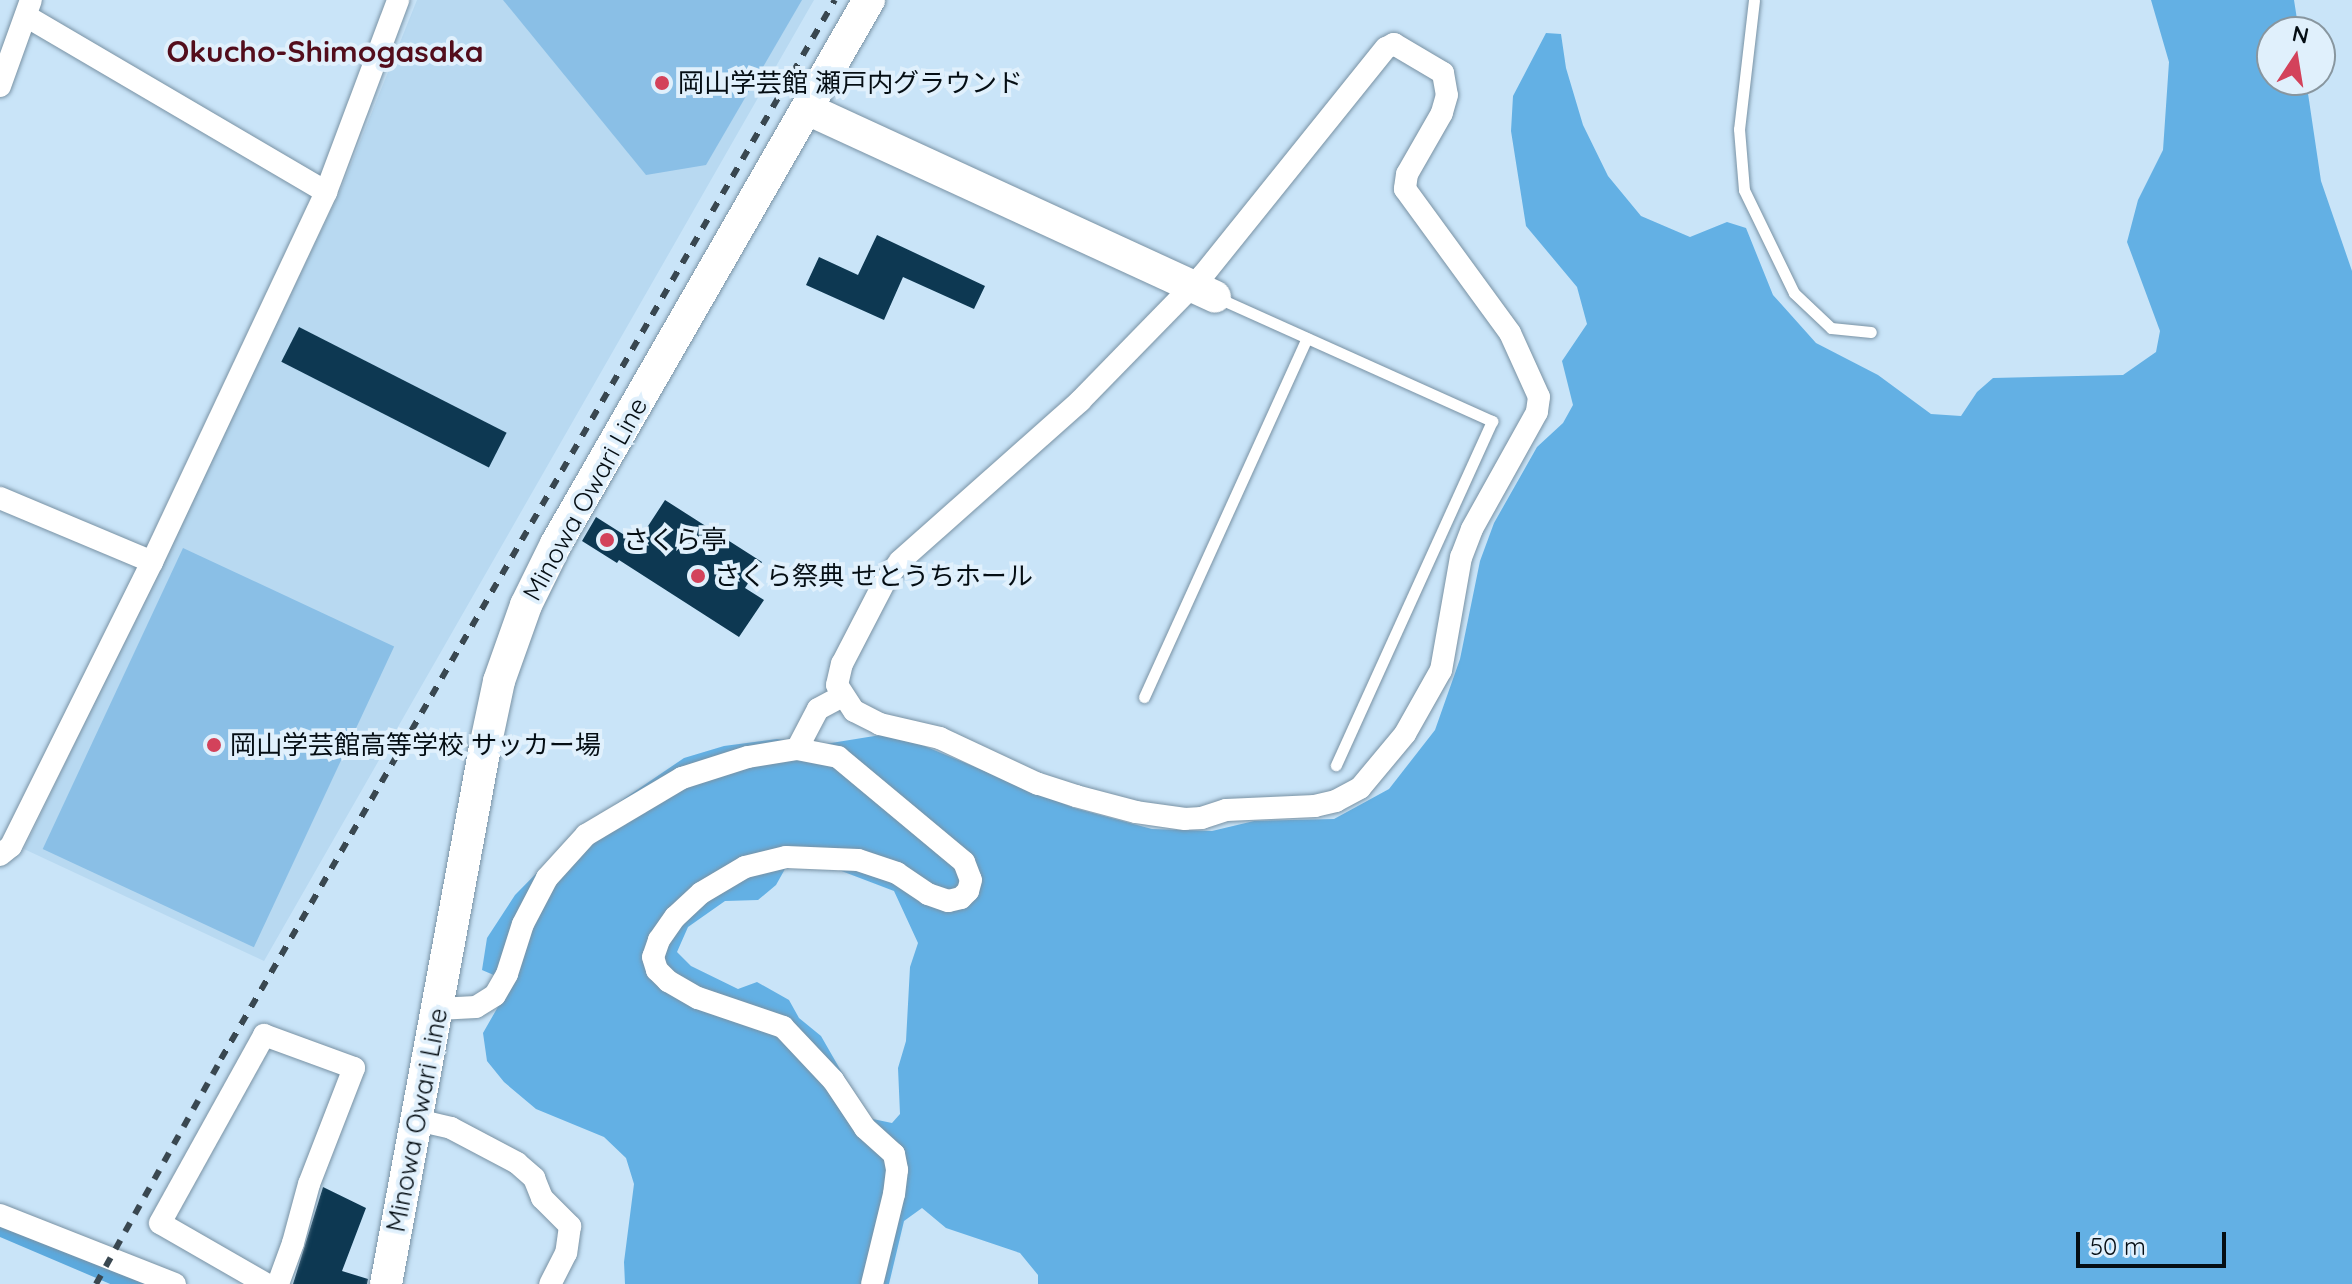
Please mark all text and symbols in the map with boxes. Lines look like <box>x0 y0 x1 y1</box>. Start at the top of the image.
north arrow <box>2256 16 2336 96</box>
text: N <box>2290 19 2311 50</box>
district label: Okucho-Shimogasaka <box>166 33 484 69</box>
place label: 岡山学芸館 瀬戸内グラウンド <box>678 67 1023 99</box>
marker: 岡山学芸館 瀬戸内グラウンド <box>653 74 671 92</box>
street label: Minowa Owari Line <box>516 392 654 606</box>
place label: さくら亭 <box>623 524 727 556</box>
marker: さくら亭 <box>598 531 616 549</box>
place label: さくら祭典 せとうちホール <box>714 560 1033 592</box>
marker: さくら祭典 せとうちホール <box>689 567 707 585</box>
place label: 岡山学芸館高等学校 サッカー場 <box>230 729 601 761</box>
marker: 岡山学芸館高等学校 サッカー場 <box>205 736 223 754</box>
street label: Minowa Owari Line <box>380 1005 454 1235</box>
scale bar <box>2080 1216 2230 1266</box>
text: 50 m <box>2090 1231 2146 1261</box>

